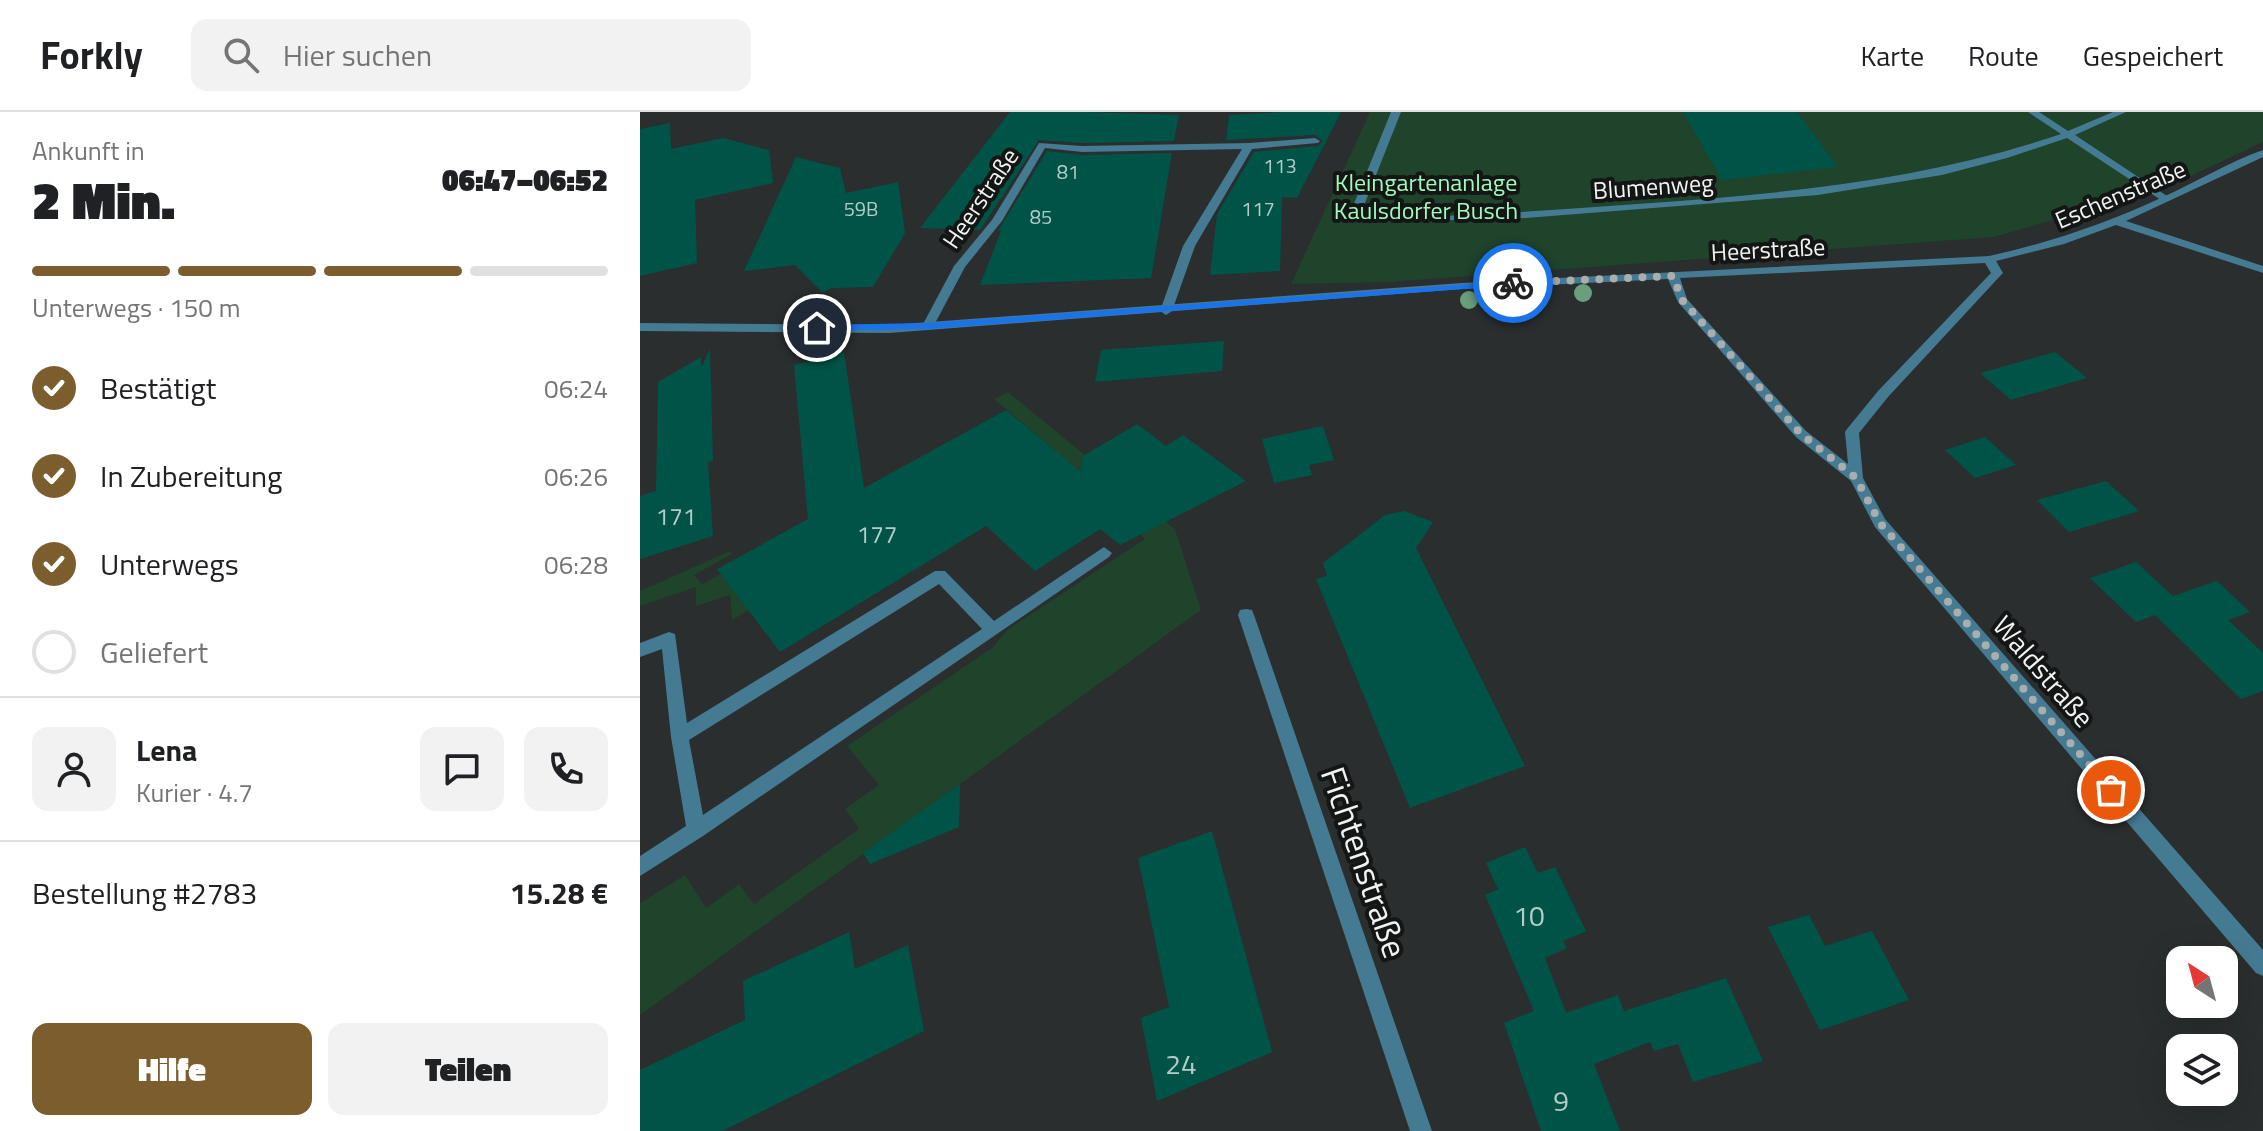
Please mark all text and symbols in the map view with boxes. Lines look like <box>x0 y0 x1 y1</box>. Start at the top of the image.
search box <box>191 19 751 91</box>
text: Forkly <box>40 26 143 84</box>
text: Hier suchen <box>283 32 432 78</box>
icon: search <box>219 33 263 77</box>
text: Karte <box>1860 34 1924 77</box>
text: Route <box>1968 34 2039 77</box>
text: Gespeichert <box>2083 34 2223 77</box>
text: Ankunft in <box>32 131 145 170</box>
street label: Heerstraße <box>933 140 1027 256</box>
house number: 113 <box>1263 150 1297 181</box>
street label: Eschenstraße <box>2049 150 2191 238</box>
house number: 81 <box>1057 156 1079 187</box>
text: 06:47–06:52 <box>442 157 608 203</box>
text: 2 Min. <box>32 160 176 239</box>
park label: Kleingartenanlage Kaulsdorfer Busch <box>1334 164 1518 228</box>
street label: Blumenweg <box>1592 164 1714 208</box>
house number: 59B <box>844 193 878 224</box>
house number: 117 <box>1241 193 1275 224</box>
house number: 85 <box>1030 201 1052 232</box>
street label: Heerstraße <box>1710 228 1826 270</box>
courier <box>1473 243 1553 323</box>
icon: bike <box>1491 261 1535 305</box>
text: Unterwegs · 150 m <box>32 288 240 327</box>
pin <box>783 294 851 362</box>
icon: home <box>795 306 839 350</box>
text: Bestätigt <box>100 365 216 411</box>
icon: check <box>32 366 76 410</box>
text: 06:24 <box>544 369 608 408</box>
text: In Zubereitung <box>100 453 283 499</box>
icon: check <box>32 454 76 498</box>
text: 06:26 <box>544 457 608 496</box>
house number: 171 <box>656 498 696 534</box>
house number: 177 <box>857 516 897 552</box>
text: Unterwegs <box>100 541 239 587</box>
icon: check <box>32 542 76 586</box>
text: 06:28 <box>544 545 608 584</box>
street label: Waldstraße <box>1983 605 2105 737</box>
text: Geliefert <box>100 629 208 675</box>
button: person <box>32 727 116 811</box>
text: Lena <box>136 727 197 773</box>
button: chat <box>420 727 504 811</box>
button: phone <box>524 727 608 811</box>
pin <box>2077 756 2145 824</box>
street label: Fichtenstraße <box>1308 760 1422 964</box>
icon: bag <box>2089 768 2133 812</box>
text: Kurier · 4.7 <box>136 773 253 812</box>
text: Bestellung #2783 <box>32 870 257 916</box>
text: 15.28 € <box>510 870 608 916</box>
house number: 10 <box>1513 894 1545 937</box>
north arrow <box>2166 946 2238 1018</box>
map controls <box>2166 946 2238 1106</box>
button: Hilfe <box>32 1023 312 1115</box>
button: Teilen <box>328 1023 608 1115</box>
button: layers <box>2166 1034 2238 1106</box>
house number: 24 <box>1165 1042 1197 1085</box>
house number: 9 <box>1553 1079 1569 1122</box>

